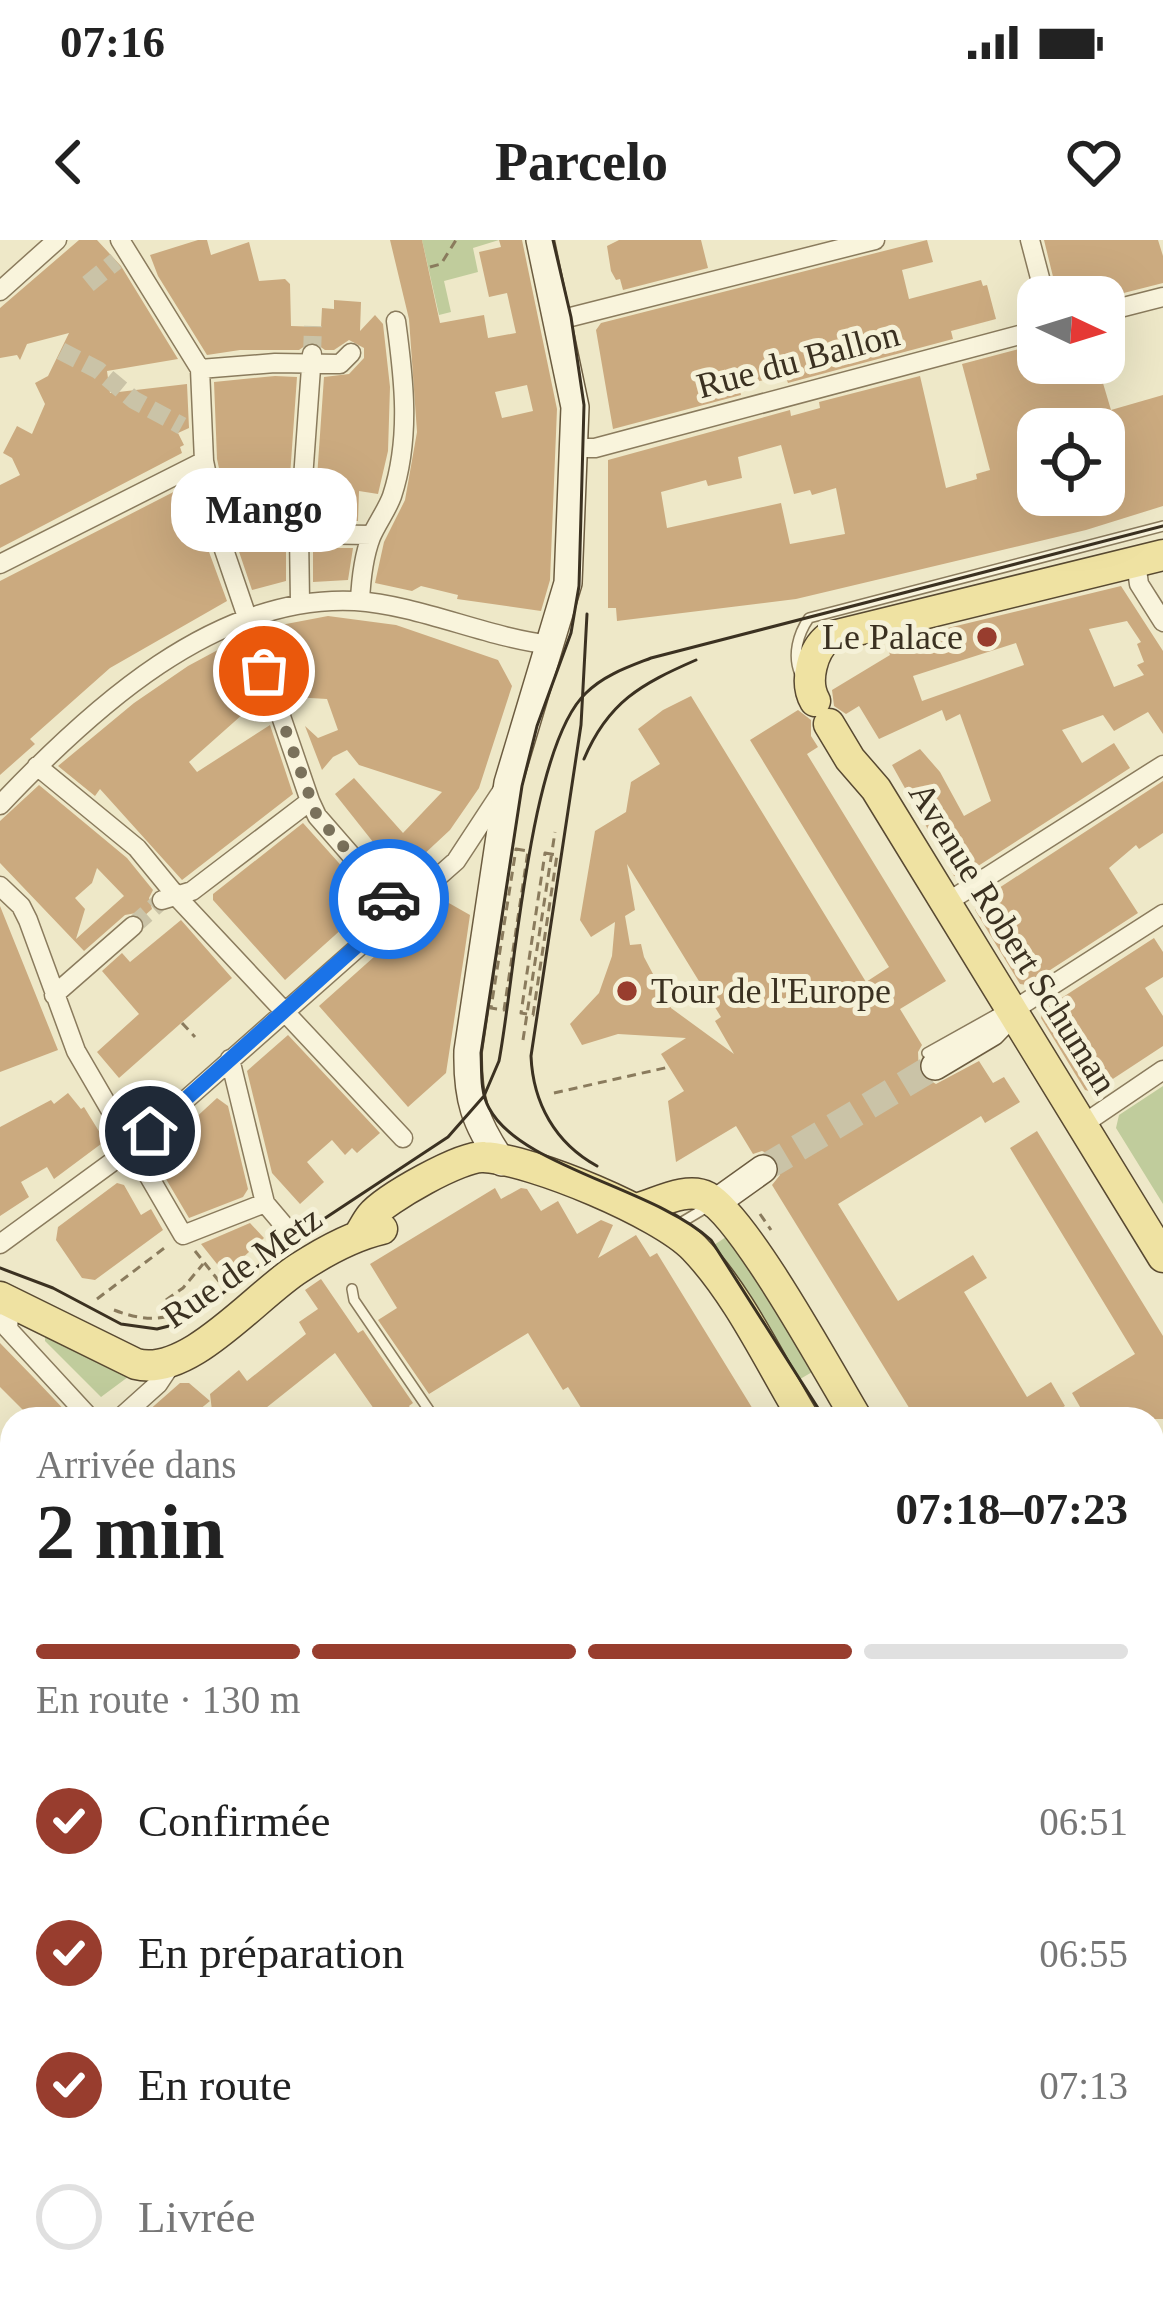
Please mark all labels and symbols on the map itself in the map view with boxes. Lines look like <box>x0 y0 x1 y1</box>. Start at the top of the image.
north arrow <box>1017 276 1125 384</box>
street label: Rue du Ballon <box>692 314 904 406</box>
callout: Mango <box>171 467 357 551</box>
place label: Le Palace <box>822 617 963 657</box>
pin <box>213 620 315 722</box>
marker: Le Palace <box>974 624 1000 650</box>
street label: Avenue Robert Schuman <box>901 775 1125 1101</box>
courier <box>329 839 449 959</box>
place label: Tour de l'Europe <box>651 971 891 1011</box>
marker: Tour de l'Europe <box>614 978 640 1004</box>
pin <box>99 1080 201 1182</box>
street label: Rue de Metz <box>155 1198 329 1336</box>

